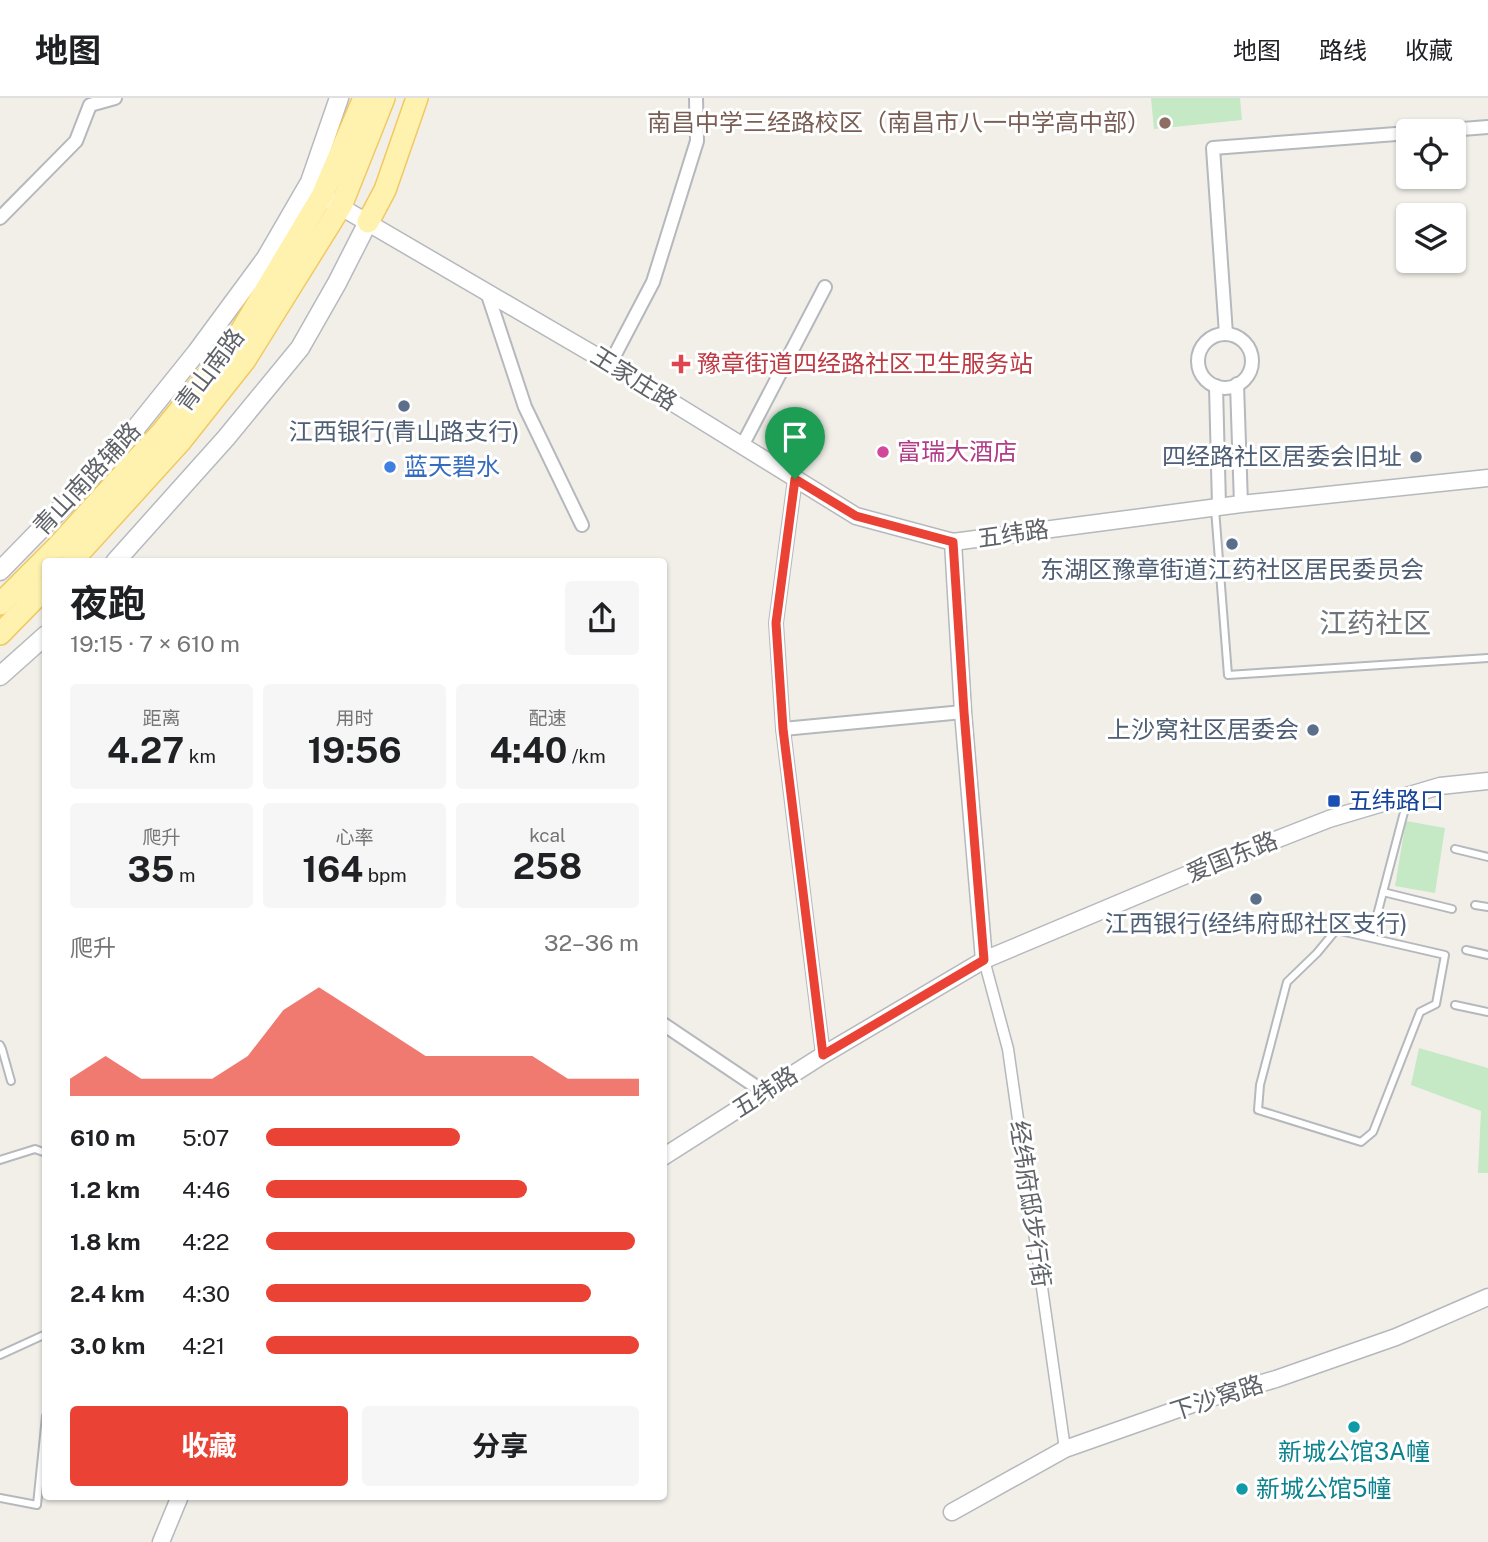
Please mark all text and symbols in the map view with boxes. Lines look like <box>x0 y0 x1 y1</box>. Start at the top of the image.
text: 地图 <box>35 31 101 69</box>
text: 地图 <box>1233 36 1281 64</box>
text: 路线 <box>1319 36 1367 64</box>
text: 收藏 <box>1405 36 1453 64</box>
place label: 南昌中学三经路校区（南昌市八一中学高中部） <box>647 108 1151 136</box>
marker: 南昌中学三经路校区（南昌市八一中学高中部） <box>1157 115 1173 131</box>
map controls <box>1396 119 1466 273</box>
button: locate <box>1396 119 1466 189</box>
button: layers <box>1396 203 1466 273</box>
street label: 青山南路 <box>169 323 249 416</box>
street label: 王家庄路 <box>586 341 683 415</box>
place label: 豫章街道四经路社区卫生服务站 <box>697 349 1033 377</box>
marker: 豫章街道四经路社区卫生服务站 <box>671 354 691 374</box>
marker: 江西银行(青山路支行) <box>396 398 412 414</box>
pin <box>765 407 825 479</box>
street label: 青山南路辅路 <box>27 416 146 541</box>
place label: 江西银行(青山路支行) <box>289 417 519 445</box>
icon: arrive <box>776 418 814 456</box>
place label: 富瑞大酒店 <box>897 437 1017 465</box>
place label: 四经路社区居委会旧址 <box>1162 442 1402 470</box>
marker: 富瑞大酒店 <box>875 444 891 460</box>
marker: 四经路社区居委会旧址 <box>1408 449 1424 465</box>
place label: 蓝天碧水 <box>404 452 500 480</box>
marker: 蓝天碧水 <box>382 459 398 475</box>
street label: 五纬路 <box>975 514 1050 552</box>
marker: 东湖区豫章街道江药社区居民委员会 <box>1224 536 1240 552</box>
place label: 东湖区豫章街道江药社区居民委员会 <box>1040 555 1424 583</box>
text: 夜跑 <box>70 581 146 626</box>
button: share <box>565 581 639 655</box>
district label: 江药社区 <box>1319 606 1431 639</box>
text: 19:15 · 7 × 610 m <box>70 630 240 657</box>
text: 距离 <box>142 707 181 729</box>
text: 用时 <box>335 707 374 729</box>
text: 配速 <box>528 707 567 729</box>
place label: 上沙窝社区居委会 <box>1107 715 1299 743</box>
marker: 上沙窝社区居委会 <box>1305 722 1321 738</box>
text: 4.27 <box>107 730 184 771</box>
text: 19:56 <box>307 730 402 771</box>
text: 4:40 <box>489 730 567 771</box>
text: km <box>184 745 216 767</box>
text: /km <box>567 745 606 767</box>
place label: 五纬路口 <box>1348 786 1444 814</box>
marker: 五纬路口 <box>1326 793 1342 809</box>
text: kcal <box>529 824 566 846</box>
street label: 爱国东路 <box>1182 825 1281 887</box>
text: 爬升 <box>142 826 181 848</box>
text: 心率 <box>335 826 374 848</box>
text: 258 <box>513 846 582 887</box>
text: 35 <box>128 849 174 890</box>
text: 164 <box>302 849 363 890</box>
text: m <box>174 864 195 886</box>
text: bpm <box>363 864 407 886</box>
marker: 江西银行(经纬府邸社区支行) <box>1248 891 1264 907</box>
place label: 江西银行(经纬府邸社区支行) <box>1105 909 1407 937</box>
text: 32–36 m <box>544 929 639 956</box>
text: 爬升 <box>70 934 116 961</box>
street label: 五纬路 <box>727 1060 802 1123</box>
street label: 经纬府邸步行街 <box>1005 1119 1057 1289</box>
text: 610 m <box>70 1124 136 1151</box>
text: 5:07 <box>182 1124 229 1151</box>
text: 1.2 km <box>70 1176 140 1203</box>
text: 4:46 <box>182 1176 230 1203</box>
text: 1.8 km <box>70 1228 141 1255</box>
text: 4:22 <box>182 1228 230 1255</box>
text: 2.4 km <box>70 1280 145 1307</box>
text: 4:30 <box>182 1280 230 1307</box>
text: 3.0 km <box>70 1332 145 1359</box>
text: 4:21 <box>182 1332 225 1359</box>
street label: 下沙窝路 <box>1167 1369 1267 1425</box>
button: 收藏 <box>70 1406 348 1486</box>
button: 分享 <box>362 1406 639 1486</box>
marker: 新城公馆3A幢 <box>1346 1419 1362 1435</box>
place label: 新城公馆3A幢 <box>1278 1437 1430 1465</box>
place label: 新城公馆5幢 <box>1256 1474 1391 1502</box>
marker: 新城公馆5幢 <box>1234 1481 1250 1497</box>

